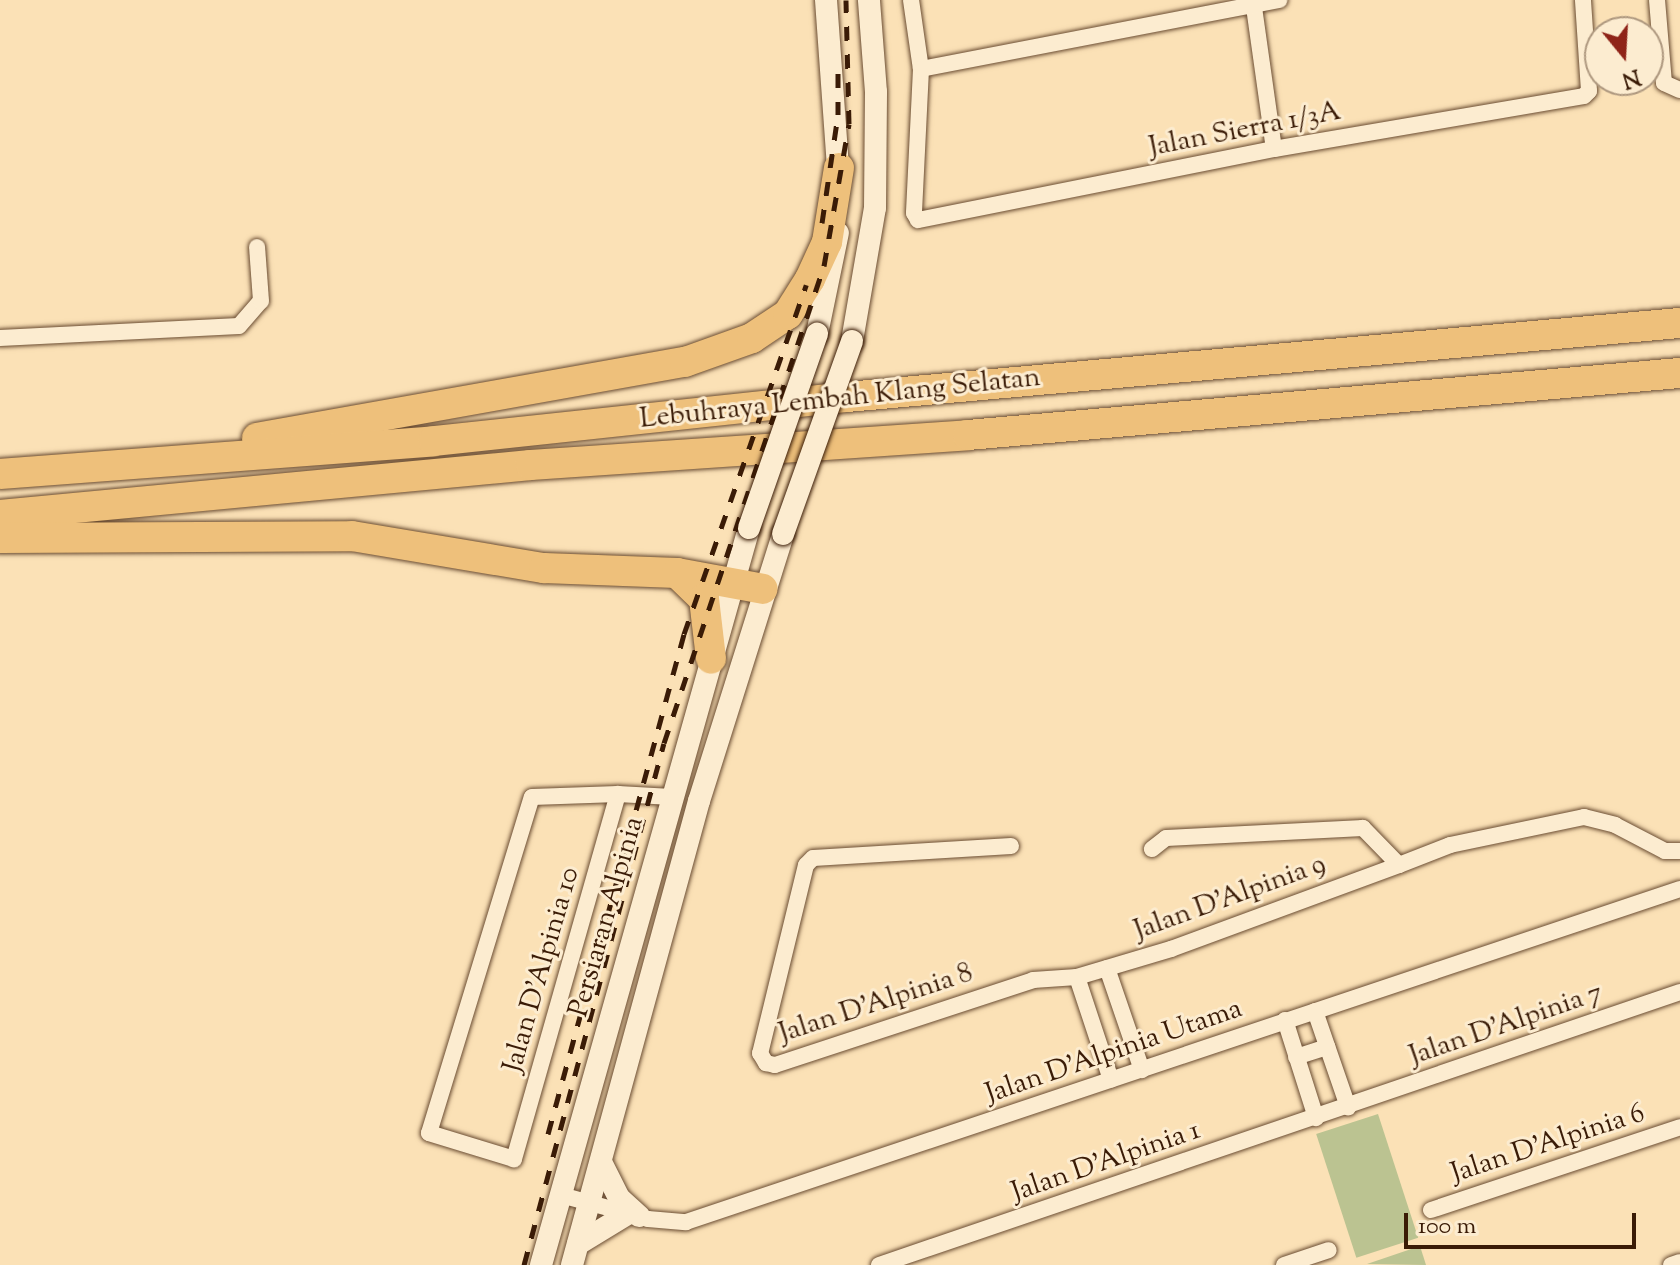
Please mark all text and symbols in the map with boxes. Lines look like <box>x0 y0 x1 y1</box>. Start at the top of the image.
north arrow <box>1584 16 1664 96</box>
text: N <box>1618 59 1644 95</box>
street label: Jalan Sierra 1/3A <box>1146 95 1344 165</box>
street label: Lebuhraya Lembah Klang Selatan <box>638 361 1042 437</box>
street label: Persiaran Alpinia <box>562 813 652 1021</box>
street label: Jalan D'Alpinia 9 <box>1130 848 1330 948</box>
street label: Jalan D'Alpinia 10 <box>497 864 587 1076</box>
street label: Jalan D'Alpinia 8 <box>775 957 977 1051</box>
street label: Jalan D'Alpinia 7 <box>1405 976 1607 1074</box>
street label: Jalan D'Alpinia Utama <box>981 992 1247 1112</box>
street label: Jalan D'Alpinia 6 <box>1447 1097 1649 1191</box>
street label: Jalan D'Alpinia 1 <box>1007 1114 1205 1210</box>
scale bar <box>1408 1197 1640 1247</box>
text: 100 m <box>1418 1210 1476 1244</box>

